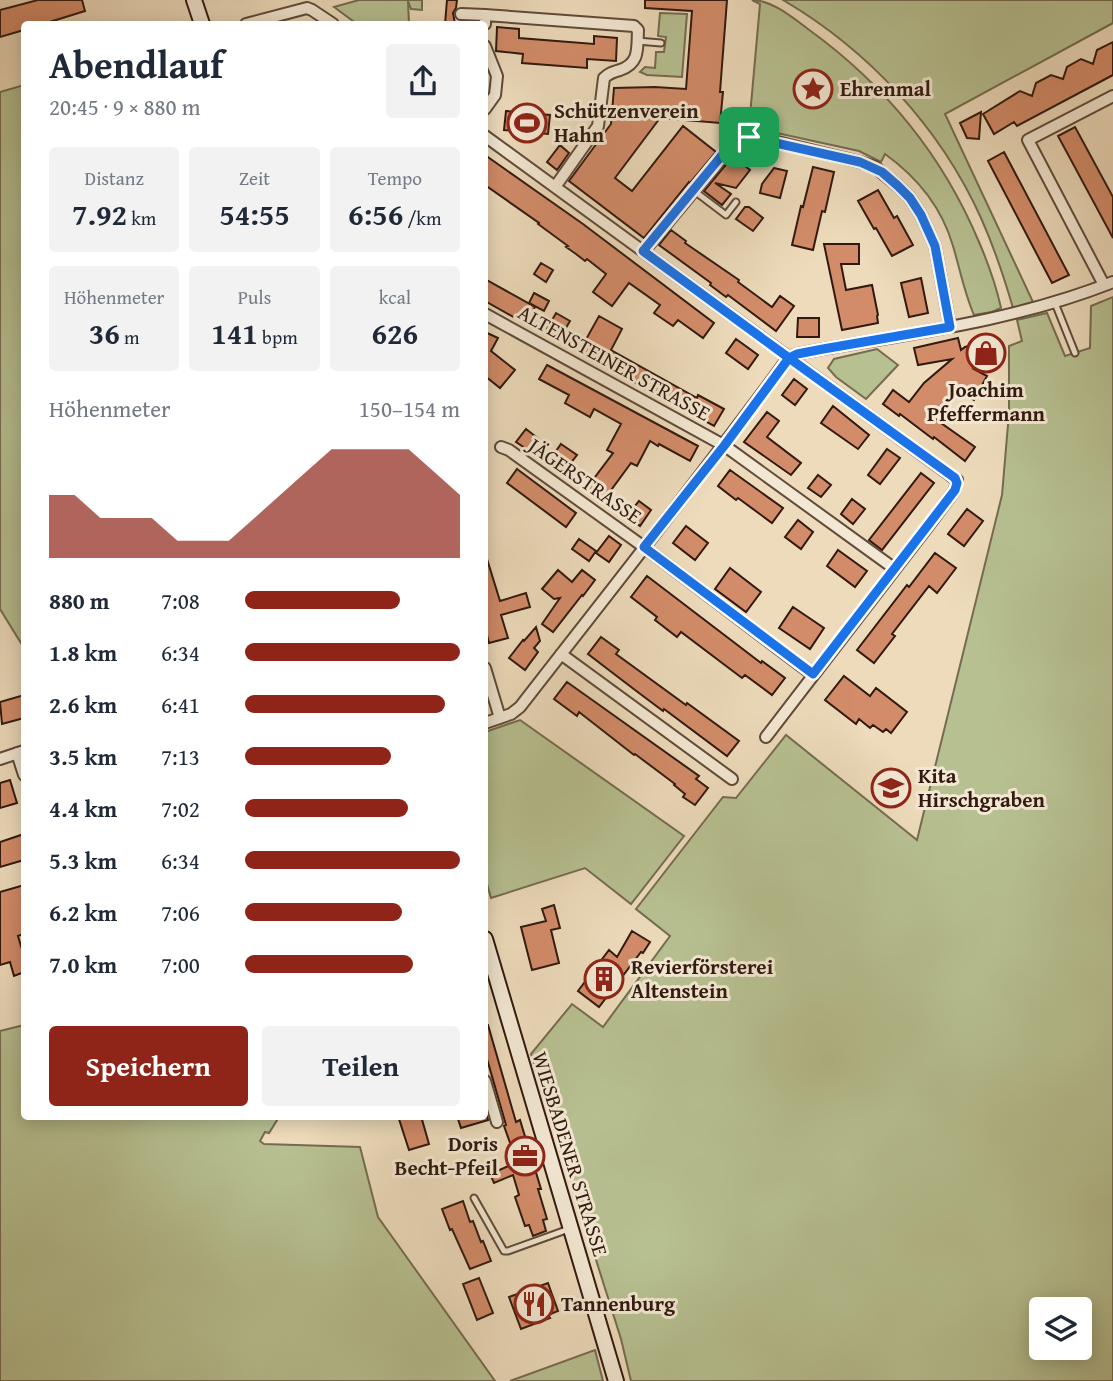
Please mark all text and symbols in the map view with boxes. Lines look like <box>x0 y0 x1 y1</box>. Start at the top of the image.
text: Abendlauf <box>49 36 223 92</box>
button: share <box>386 44 460 118</box>
place icon: Ehrenmal <box>792 68 834 110</box>
place label: Ehrenmal <box>840 73 931 104</box>
text: 20:45 · 9 × 880 m <box>49 90 201 123</box>
place label: Schützenverein Hahn <box>554 95 699 150</box>
sports icon: Schützenverein Hahn <box>506 102 548 144</box>
pin <box>719 107 779 167</box>
icon: arrive <box>730 118 768 156</box>
text: Distanz <box>85 164 144 192</box>
text: Zeit <box>239 164 270 192</box>
text: Tempo <box>368 164 422 192</box>
text: 7.92 <box>72 192 127 236</box>
text: 54:55 <box>219 192 290 236</box>
text: 6:56 <box>348 192 403 236</box>
text: km <box>127 204 156 232</box>
text: /km <box>403 204 442 232</box>
text: Höhenmeter <box>64 283 164 311</box>
text: Puls <box>238 283 271 311</box>
text: kcal <box>379 283 411 311</box>
street label: ALTENSTEINER STRASSE <box>512 297 717 429</box>
text: 36 <box>89 311 120 355</box>
text: 141 <box>211 311 258 355</box>
text: 626 <box>372 311 418 355</box>
text: m <box>120 323 140 351</box>
text: bpm <box>258 323 298 351</box>
shop icon: Joachim Pfeffermann <box>965 332 1007 374</box>
place label: Joachim Pfeffermann <box>927 374 1046 429</box>
text: Höhenmeter <box>49 392 171 425</box>
text: 150–154 m <box>359 392 460 425</box>
street label: JÄGERSTRASSE <box>520 428 649 531</box>
text: 880 m <box>49 584 110 617</box>
text: 7:08 <box>161 584 200 617</box>
text: 1.8 km <box>49 636 117 669</box>
text: 6:34 <box>161 636 200 669</box>
text: 2.6 km <box>49 688 117 721</box>
text: 6:41 <box>161 688 200 721</box>
text: 3.5 km <box>49 740 117 773</box>
text: 7:13 <box>161 740 200 773</box>
place label: Kita Hirschgraben <box>918 760 1046 815</box>
school or university icon: Kita Hirschgraben <box>870 767 912 809</box>
text: 4.4 km <box>49 792 117 825</box>
text: 7:02 <box>161 792 200 825</box>
text: 5.3 km <box>49 844 117 877</box>
text: 6:34 <box>161 844 200 877</box>
text: 6.2 km <box>49 896 117 929</box>
text: 7:06 <box>161 896 200 929</box>
text: 7.0 km <box>49 948 117 981</box>
text: 7:00 <box>161 948 200 981</box>
place label: Revierförsterei Altenstein <box>631 951 774 1006</box>
building icon: Revierförsterei Altenstein <box>583 958 625 1000</box>
button: Speichern <box>49 1026 248 1106</box>
button: Teilen <box>262 1026 460 1106</box>
street label: WIESBADENER STRASSE <box>525 1048 616 1260</box>
place label: Doris Becht-Pfeil <box>395 1128 498 1183</box>
office icon: Doris Becht-Pfeil <box>504 1135 546 1177</box>
restaurant icon: Tannenburg <box>513 1283 555 1325</box>
place label: Tannenburg <box>561 1288 676 1319</box>
map controls <box>1029 1297 1092 1360</box>
button: layers <box>1029 1297 1092 1360</box>

